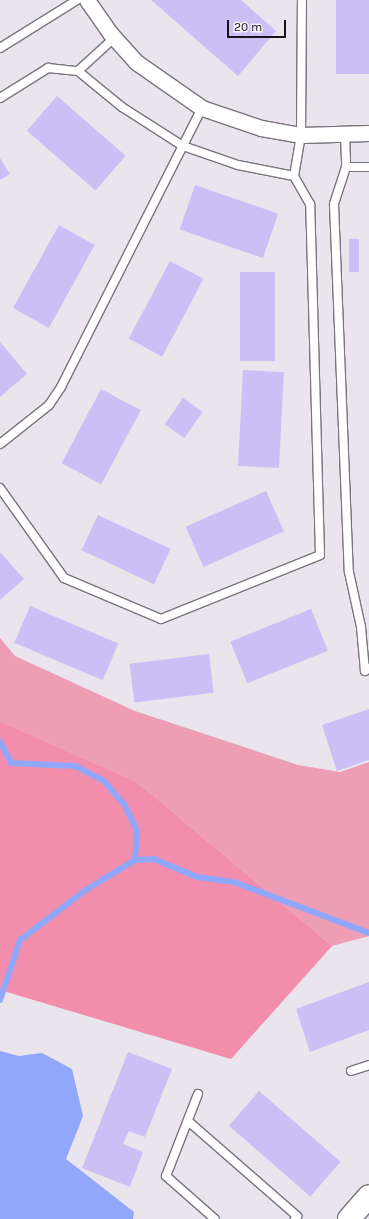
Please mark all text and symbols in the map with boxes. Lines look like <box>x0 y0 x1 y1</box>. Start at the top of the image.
scale bar <box>229 12 288 38</box>
text: 20 m <box>234 20 262 34</box>

